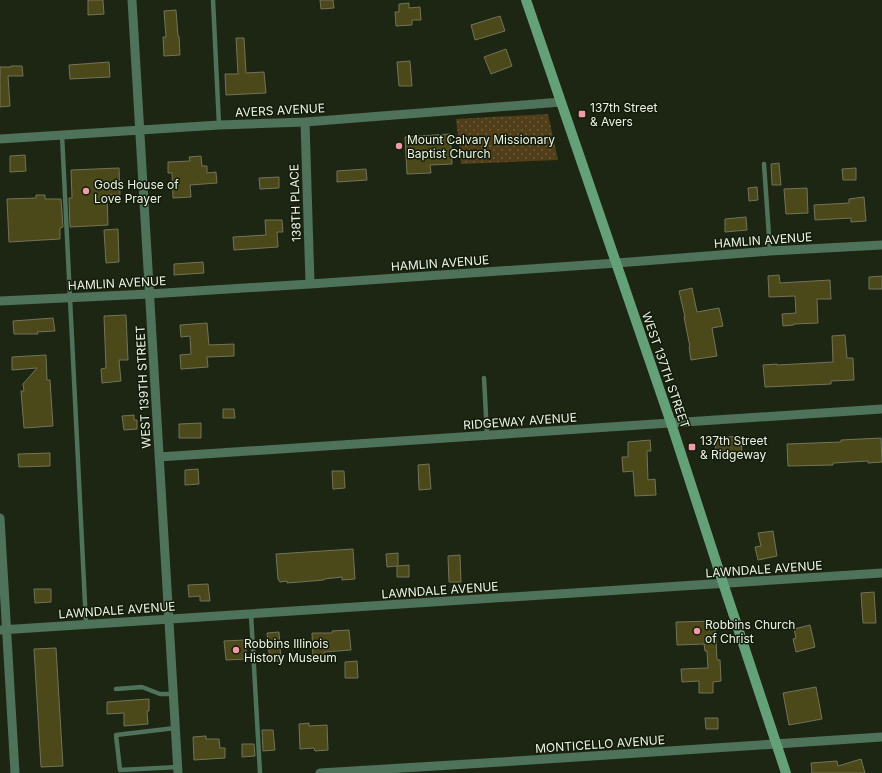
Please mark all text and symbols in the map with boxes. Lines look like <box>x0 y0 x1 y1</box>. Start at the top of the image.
street label: AVERS AVENUE <box>235 100 325 120</box>
place label: 137th Street & Avers <box>590 100 657 129</box>
marker: 137th Street & Avers <box>577 109 587 119</box>
place label: Mount Calvary Missionary Baptist Church <box>407 132 555 161</box>
marker: Mount Calvary Missionary Baptist Church <box>394 141 404 151</box>
street label: 138TH PLACE <box>286 164 304 242</box>
place label: Gods House of Love Prayer <box>94 177 179 206</box>
marker: Gods House of Love Prayer <box>81 186 91 196</box>
street label: HAMLIN AVENUE <box>713 229 813 251</box>
street label: HAMLIN AVENUE <box>390 252 490 274</box>
street label: HAMLIN AVENUE <box>67 273 167 293</box>
street label: WEST 137TH STREET <box>639 310 693 431</box>
street label: WEST 139TH STREET <box>132 325 154 449</box>
street label: RIDGEWAY AVENUE <box>463 410 577 432</box>
place label: 137th Street & Ridgeway <box>700 433 767 462</box>
marker: 137th Street & Ridgeway <box>687 442 697 452</box>
street label: LAWNDALE AVENUE <box>705 557 823 581</box>
street label: LAWNDALE AVENUE <box>381 578 499 602</box>
street label: LAWNDALE AVENUE <box>58 598 176 622</box>
place label: Robbins Church of Christ <box>705 617 795 646</box>
marker: Robbins Church of Christ <box>692 626 702 636</box>
place label: Robbins Illinois History Museum <box>244 636 337 665</box>
marker: Robbins Illinois History Museum <box>231 645 241 655</box>
street label: MONTICELLO AVENUE <box>535 732 665 756</box>

